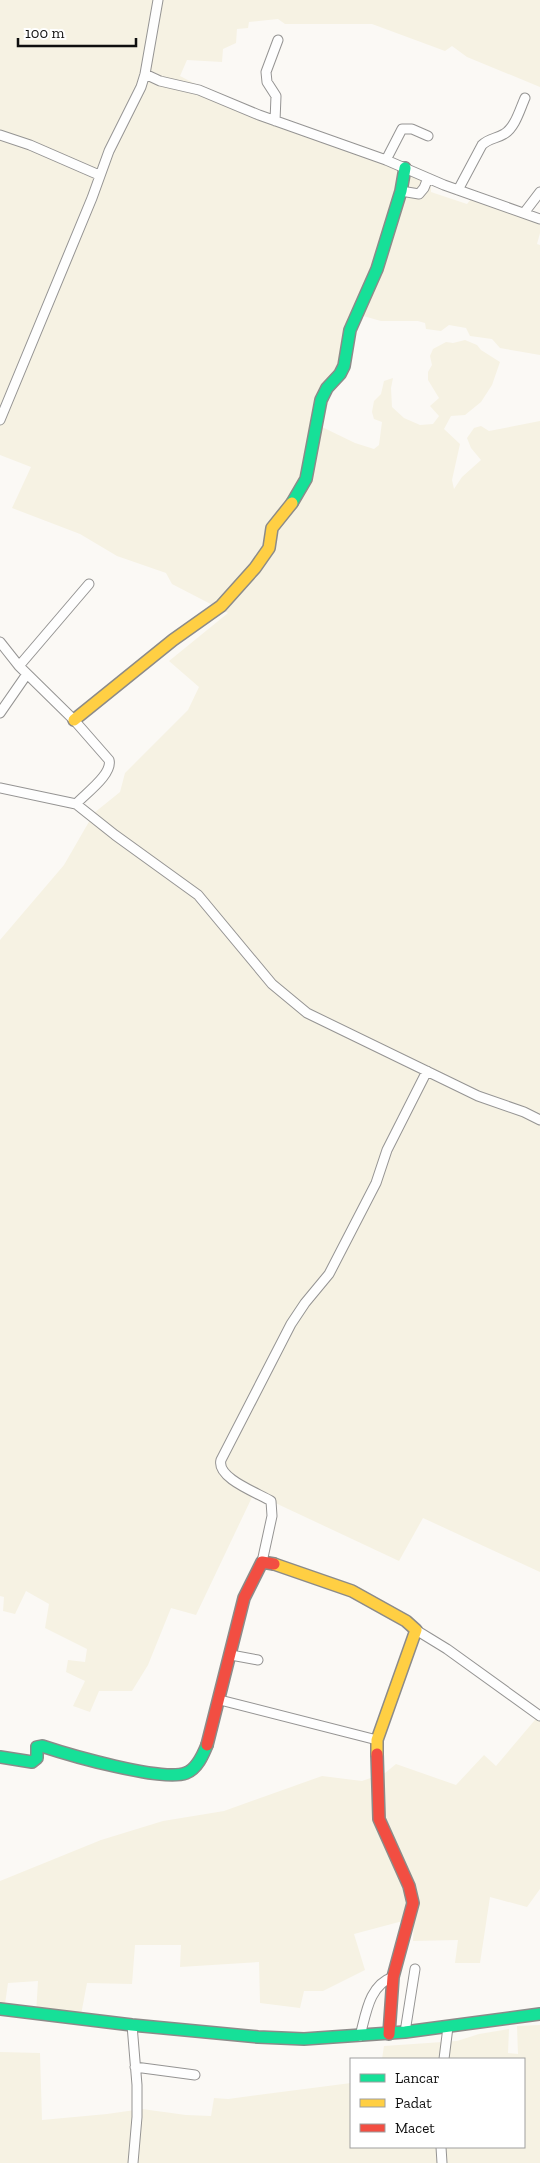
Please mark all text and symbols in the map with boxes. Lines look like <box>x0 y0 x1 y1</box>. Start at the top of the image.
scale bar <box>18 15 135 47</box>
text: 100 m <box>25 24 64 42</box>
legend <box>350 2058 525 2148</box>
text: Lancar <box>395 2069 440 2087</box>
text: Padat <box>395 2094 432 2112</box>
text: Macet <box>395 2119 435 2137</box>

